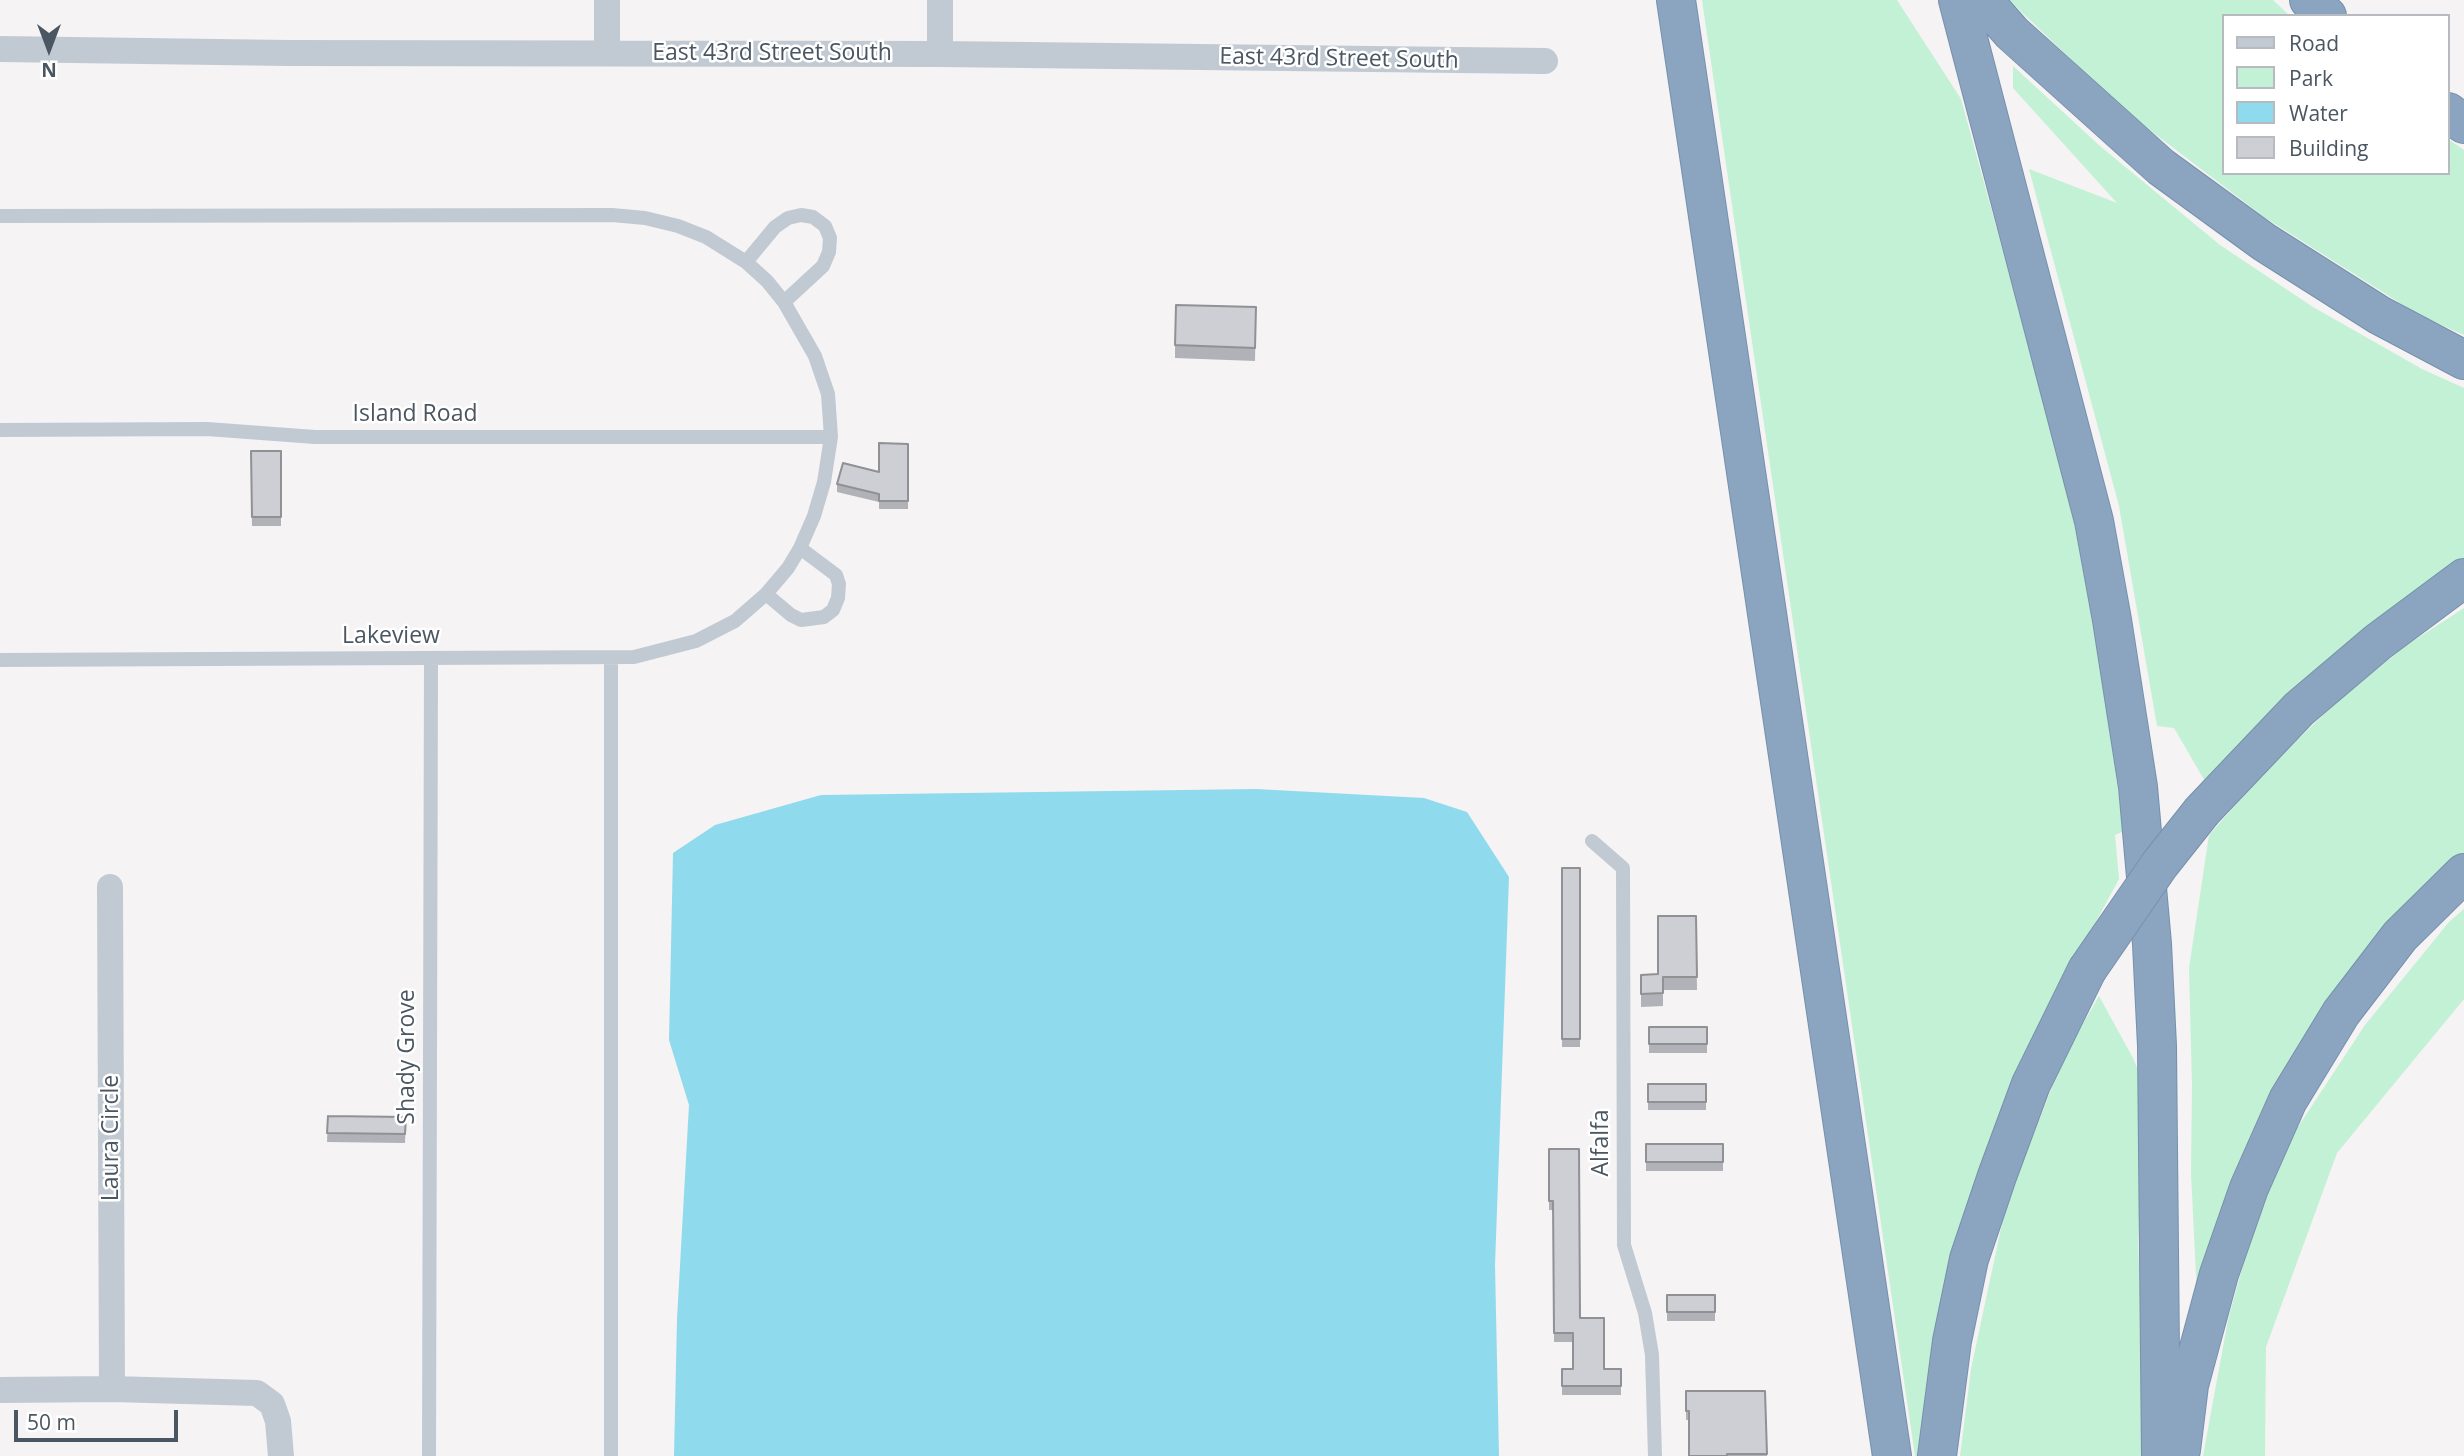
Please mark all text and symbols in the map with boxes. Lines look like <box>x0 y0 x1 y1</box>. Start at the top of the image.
north arrow <box>14 14 84 84</box>
legend <box>2222 14 2450 175</box>
text: Road <box>2289 29 2339 57</box>
street label: East 43rd Street South <box>652 39 892 67</box>
street label: East 43rd Street South <box>1219 43 1459 75</box>
text: N <box>41 57 57 83</box>
text: Park <box>2289 64 2333 92</box>
text: Water <box>2289 99 2348 127</box>
text: Building <box>2289 134 2368 162</box>
street label: Island Road <box>352 400 478 428</box>
street label: Lakeview <box>342 622 440 650</box>
street label: Shady Grove <box>393 989 421 1125</box>
street label: Laura Circle <box>97 1075 125 1201</box>
street label: Alfalfa <box>1587 1109 1615 1177</box>
scale bar <box>18 1396 182 1440</box>
text: 50 m <box>27 1408 76 1436</box>

